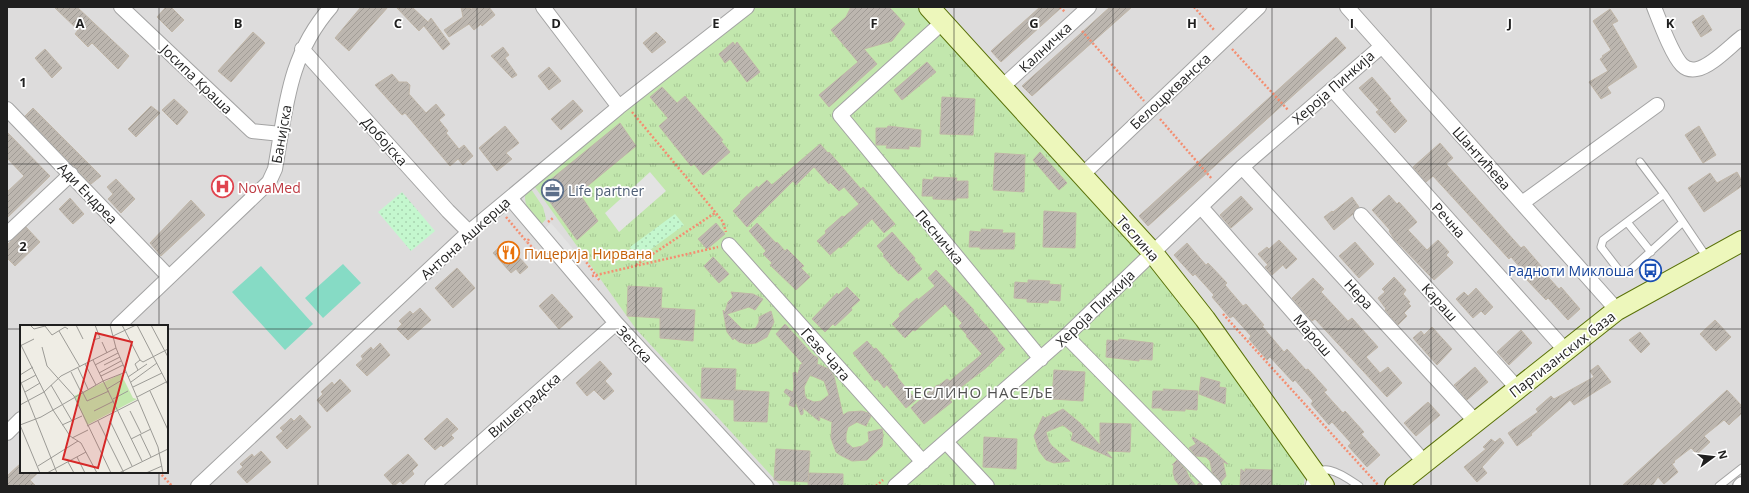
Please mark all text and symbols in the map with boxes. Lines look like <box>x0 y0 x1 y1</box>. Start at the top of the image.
text: A <box>76 14 85 32</box>
text: B <box>234 14 243 32</box>
text: C <box>394 14 402 32</box>
text: D <box>551 14 561 32</box>
text: E <box>712 14 720 32</box>
text: F <box>870 14 878 32</box>
text: G <box>1029 14 1039 32</box>
text: H <box>1187 14 1197 32</box>
text: I <box>1350 14 1354 32</box>
text: J <box>1507 14 1512 32</box>
text: K <box>1666 14 1675 32</box>
street label: Калничка <box>1015 18 1075 76</box>
street label: Јосипа Краша <box>156 38 237 118</box>
street label: Хероја Пинкија <box>1288 46 1378 128</box>
street label: Белоцркванска <box>1126 49 1214 133</box>
text: 1 <box>19 73 27 91</box>
street label: Банијска <box>266 103 296 165</box>
street label: Добојска <box>358 112 412 170</box>
street label: Шантићева <box>1449 122 1515 194</box>
street label: Ади Ендреа <box>54 158 122 228</box>
hospital icon: NovaMed <box>210 174 236 200</box>
office icon: Life partner <box>540 177 566 203</box>
place label: NovaMed <box>238 178 301 197</box>
place label: Life partner <box>568 181 645 200</box>
street label: Антона Ашкерца <box>416 193 514 283</box>
street label: Речна <box>1428 198 1470 242</box>
street label: Песничка <box>912 206 968 268</box>
street label: Теслина <box>1112 211 1164 265</box>
text: 2 <box>19 237 27 255</box>
restaurant icon: Пицерија Нирвана <box>496 240 522 266</box>
place label: Пицерија Нирвана <box>524 244 652 263</box>
bus stop icon: Радноти Миклоша <box>1637 257 1663 283</box>
place label: Радноти Миклоша <box>1508 261 1634 280</box>
street label: Хероја Пинкија <box>1051 265 1139 351</box>
street label: Нера <box>1340 275 1378 313</box>
street label: Караш <box>1418 279 1462 325</box>
street label: Партизанских база <box>1505 307 1619 401</box>
street label: Марош <box>1289 310 1337 360</box>
street label: Зетска <box>613 321 657 367</box>
street label: Гезе Чата <box>797 323 855 385</box>
inset map <box>20 325 168 473</box>
street label: Вишеградска <box>484 368 564 442</box>
district label: ТЕСЛИНО НАСЕЉЕ <box>904 382 1054 402</box>
north arrow <box>1693 437 1733 477</box>
text: N <box>1715 448 1732 461</box>

